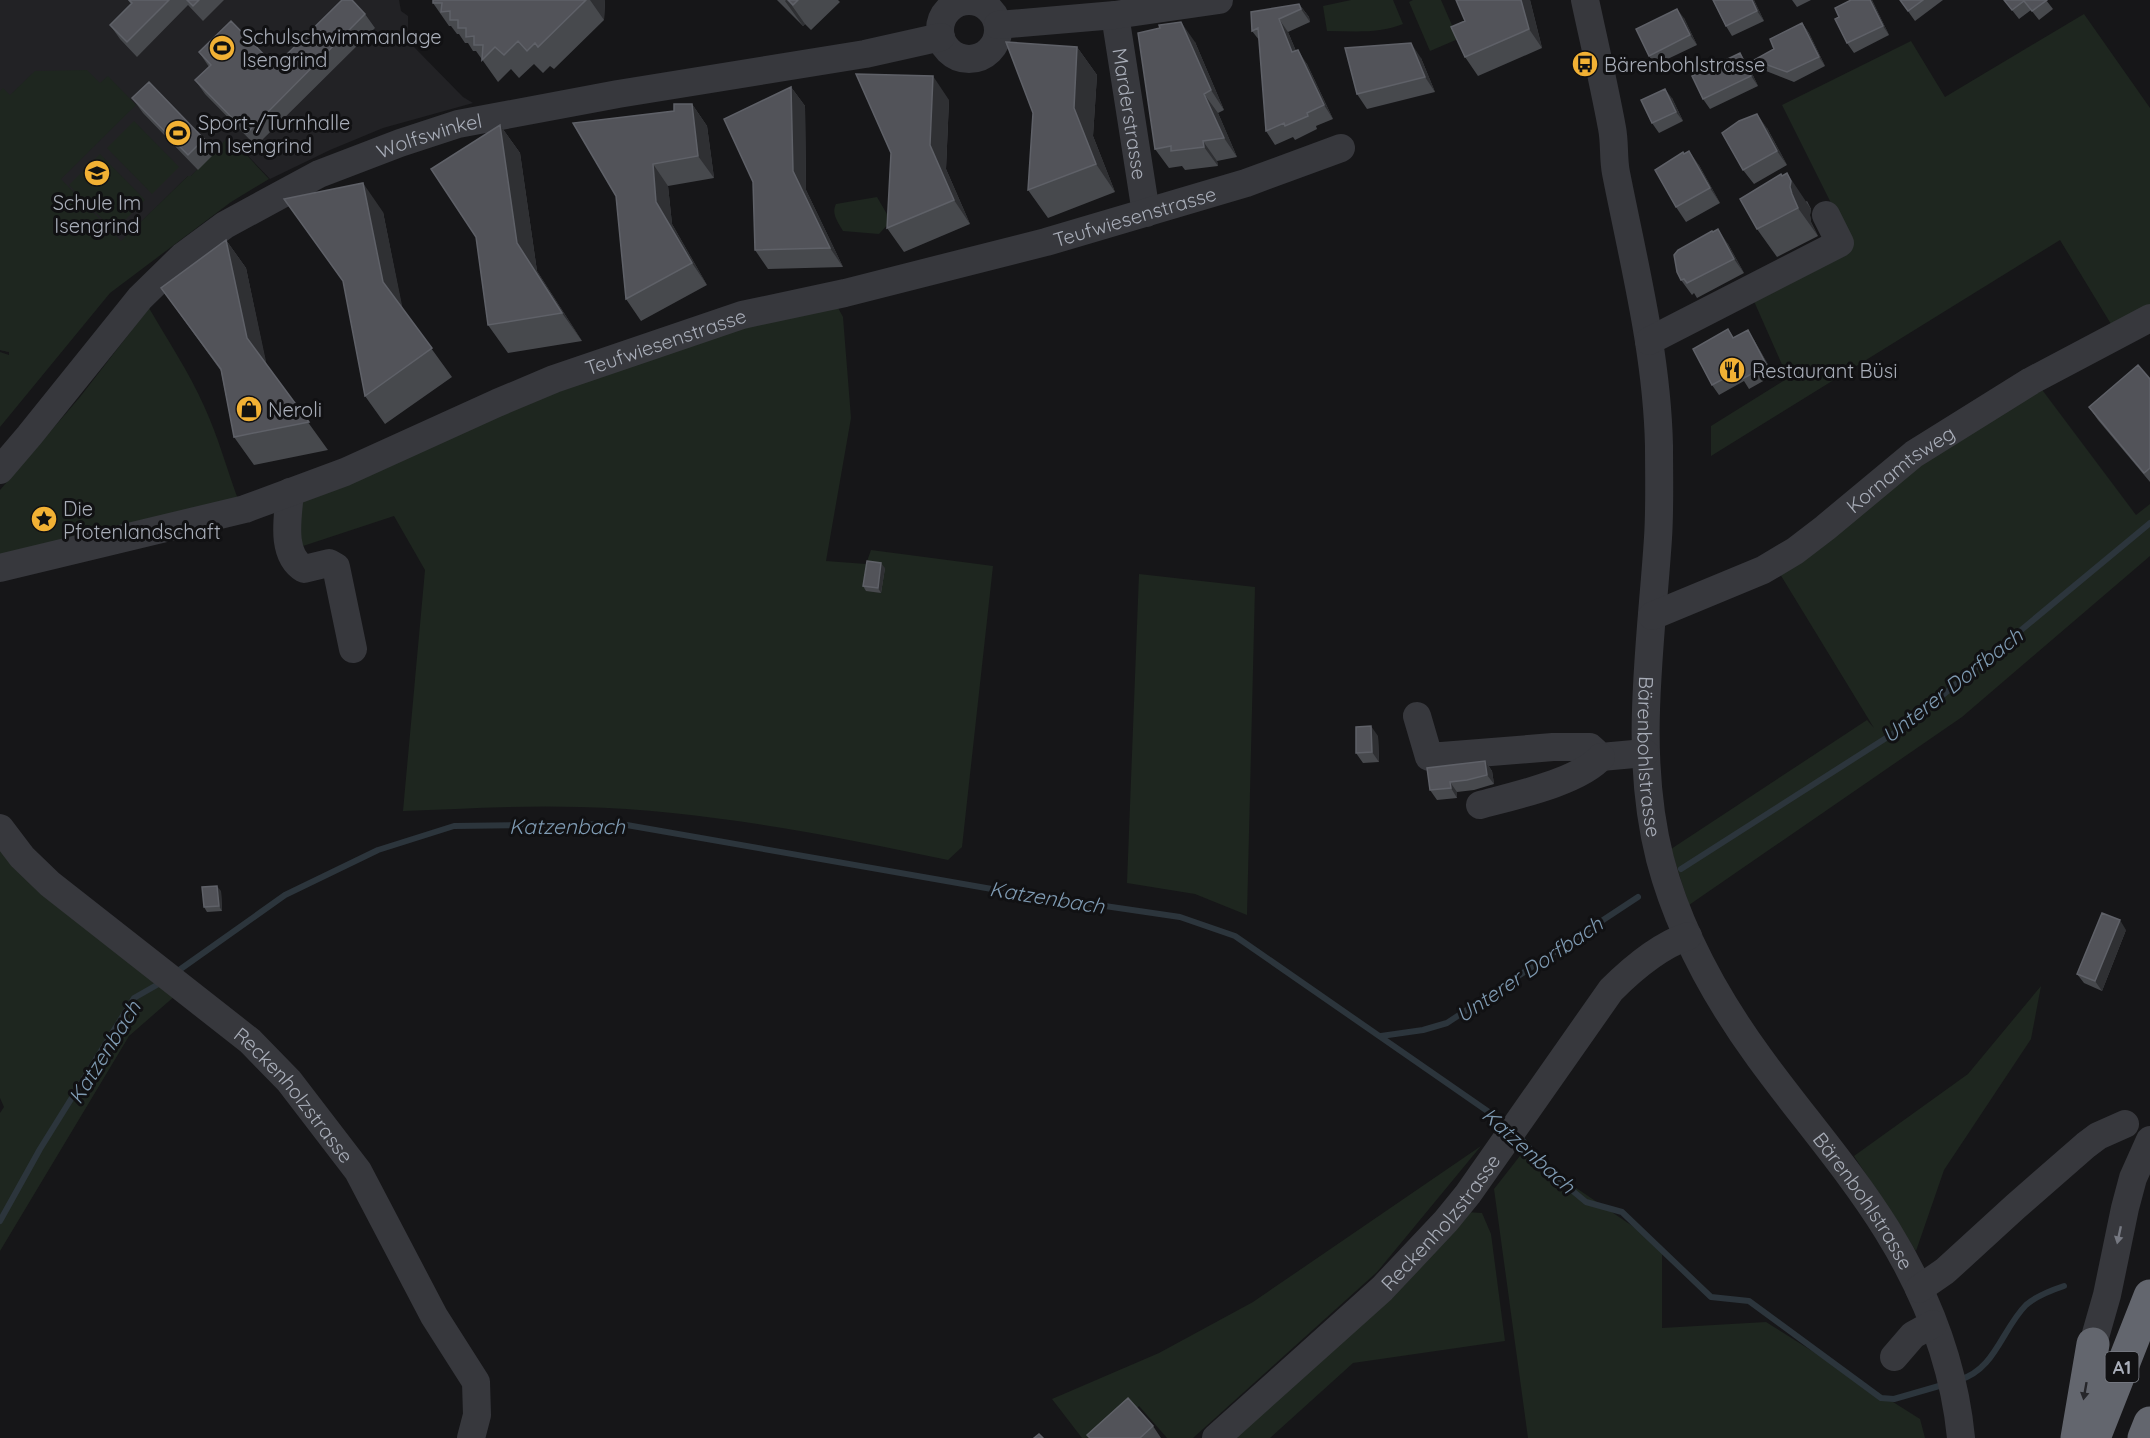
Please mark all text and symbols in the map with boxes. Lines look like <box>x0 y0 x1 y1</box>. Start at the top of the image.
place label: Schulschwimmanlage Isengrind <box>242 24 442 72</box>
sports icon: Schulschwimmanlage Isengrind <box>207 33 237 63</box>
street label: Marderstrasse <box>1108 46 1153 181</box>
bus stop icon: Bärenbohlstrasse <box>1570 49 1600 79</box>
place label: Bärenbohlstrasse <box>1604 52 1765 77</box>
street label: Wolfswinkel <box>373 107 484 163</box>
place label: Sport-/Turnhalle Im Isengrind <box>198 110 350 158</box>
sports icon: Sport-/Turnhalle Im Isengrind <box>163 118 193 148</box>
school or university icon: Schule Im Isengrind <box>82 158 112 188</box>
street label: Teufwiesenstrasse <box>1050 180 1219 252</box>
place label: Schule Im Isengrind <box>53 190 141 238</box>
street label: Teufwiesenstrasse <box>582 302 749 380</box>
restaurant icon: Restaurant Büsi <box>1717 355 1747 385</box>
place label: Restaurant Büsi <box>1752 358 1898 383</box>
shop icon: Neroli <box>234 394 264 424</box>
place label: Neroli <box>268 397 322 422</box>
street label: Kornamtsweg <box>1841 419 1959 518</box>
place label: Die Pfotenlandschaft <box>63 496 221 544</box>
place icon: Die Pfotenlandschaft <box>29 504 59 534</box>
water label: Unterer Dorfbach <box>1877 621 2028 748</box>
street label: Bärenbohlstrasse <box>1633 675 1667 839</box>
water label: Katzenbach <box>509 813 626 839</box>
water label: Katzenbach <box>988 875 1107 919</box>
water label: Unterer Dorfbach <box>1451 910 1608 1028</box>
water label: Katzenbach <box>62 995 146 1108</box>
street label: Reckenholzstrasse <box>229 1021 359 1167</box>
water label: Katzenbach <box>1477 1101 1582 1199</box>
street label: Bärenbohlstrasse <box>1808 1127 1920 1274</box>
street label: Reckenholzstrasse <box>1375 1149 1505 1295</box>
one-way arrow <box>2114 1226 2123 1245</box>
road number: A1 <box>2106 1352 2138 1382</box>
one-way arrow <box>2081 1382 2090 1401</box>

